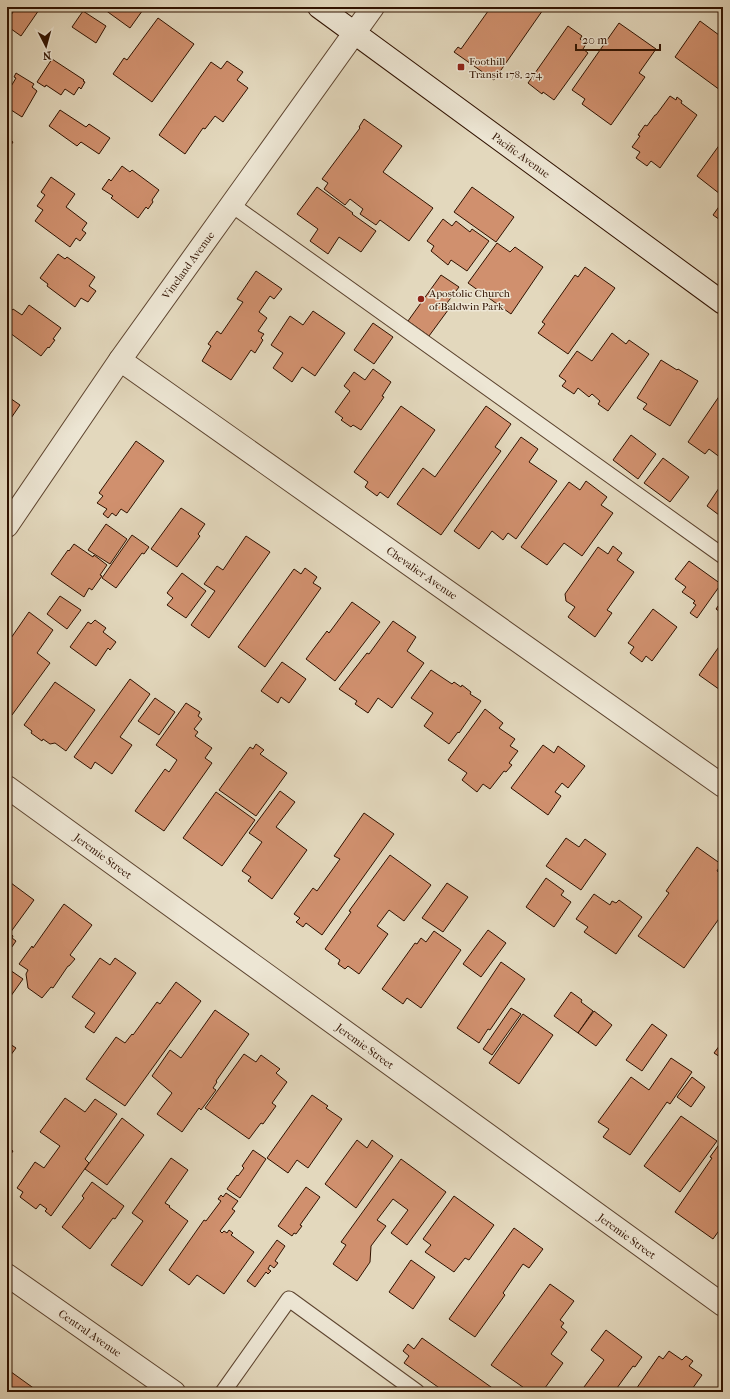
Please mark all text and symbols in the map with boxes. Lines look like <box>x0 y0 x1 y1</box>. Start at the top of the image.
north arrow <box>26 26 66 66</box>
scale bar <box>576 26 660 52</box>
text: 20 m <box>582 33 607 47</box>
text: N <box>42 49 52 62</box>
place label: Foothill Transit 178, 274 <box>469 55 542 81</box>
marker: Foothill Transit 178, 274 <box>456 62 466 72</box>
street label: Pacific Avenue <box>489 130 553 181</box>
street label: Vineland Avenue <box>159 228 218 302</box>
place label: Apostolic Church of Baldwin Park <box>428 287 511 313</box>
marker: Apostolic Church of Baldwin Park <box>416 294 426 304</box>
street label: Chevalier Avenue <box>384 544 460 603</box>
street label: Jeremie Street <box>70 830 134 882</box>
street label: Jeremie Street <box>332 1020 396 1072</box>
street label: Jeremie Street <box>594 1210 658 1262</box>
street label: Central Avenue <box>56 1307 124 1360</box>

